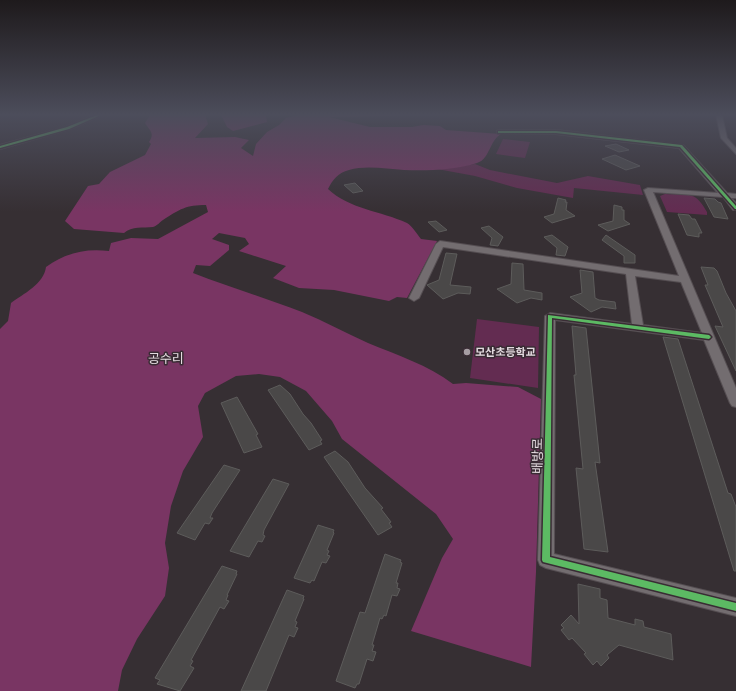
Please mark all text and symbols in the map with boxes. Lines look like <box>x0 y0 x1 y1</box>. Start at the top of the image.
place label: 모산초등학교 <box>475 344 536 360</box>
marker: 모산초등학교 <box>462 347 472 357</box>
district label: 공수리 <box>148 349 184 368</box>
street label: 배방로 <box>528 438 547 474</box>

